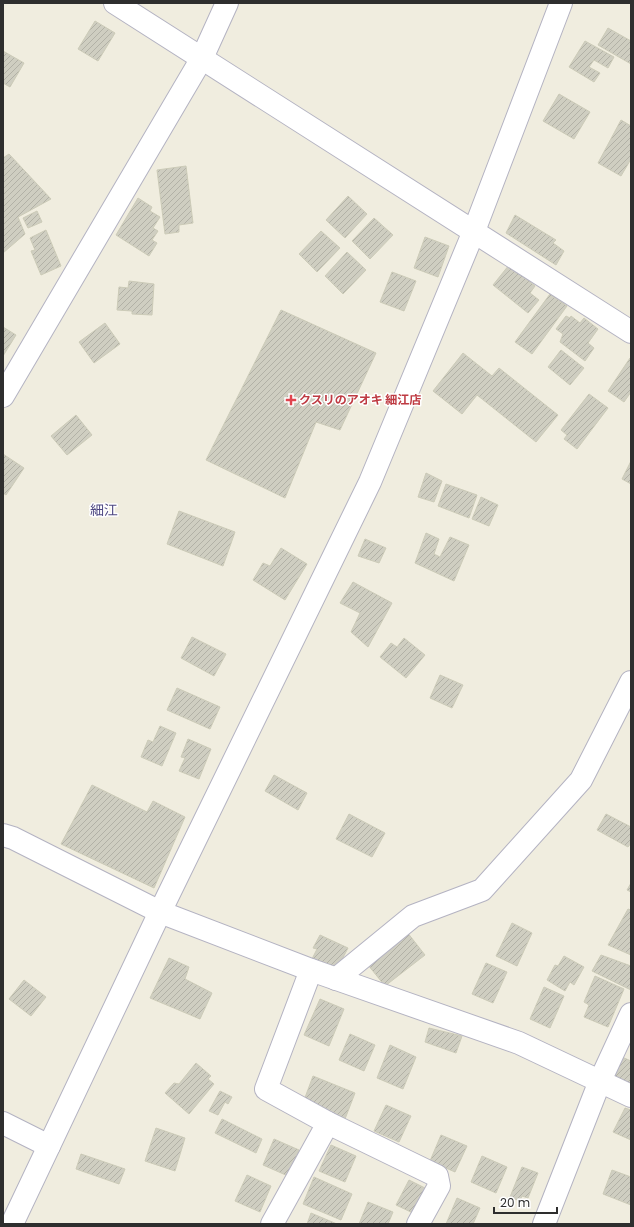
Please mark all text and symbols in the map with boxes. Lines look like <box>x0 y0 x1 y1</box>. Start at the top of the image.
place label: クスリのアオキ 細江店 <box>299 391 421 408</box>
marker: クスリのアオキ 細江店 <box>286 395 296 405</box>
district label: 細江 <box>90 500 118 520</box>
scale bar <box>494 1189 557 1215</box>
text: 20 m <box>500 1194 530 1211</box>

